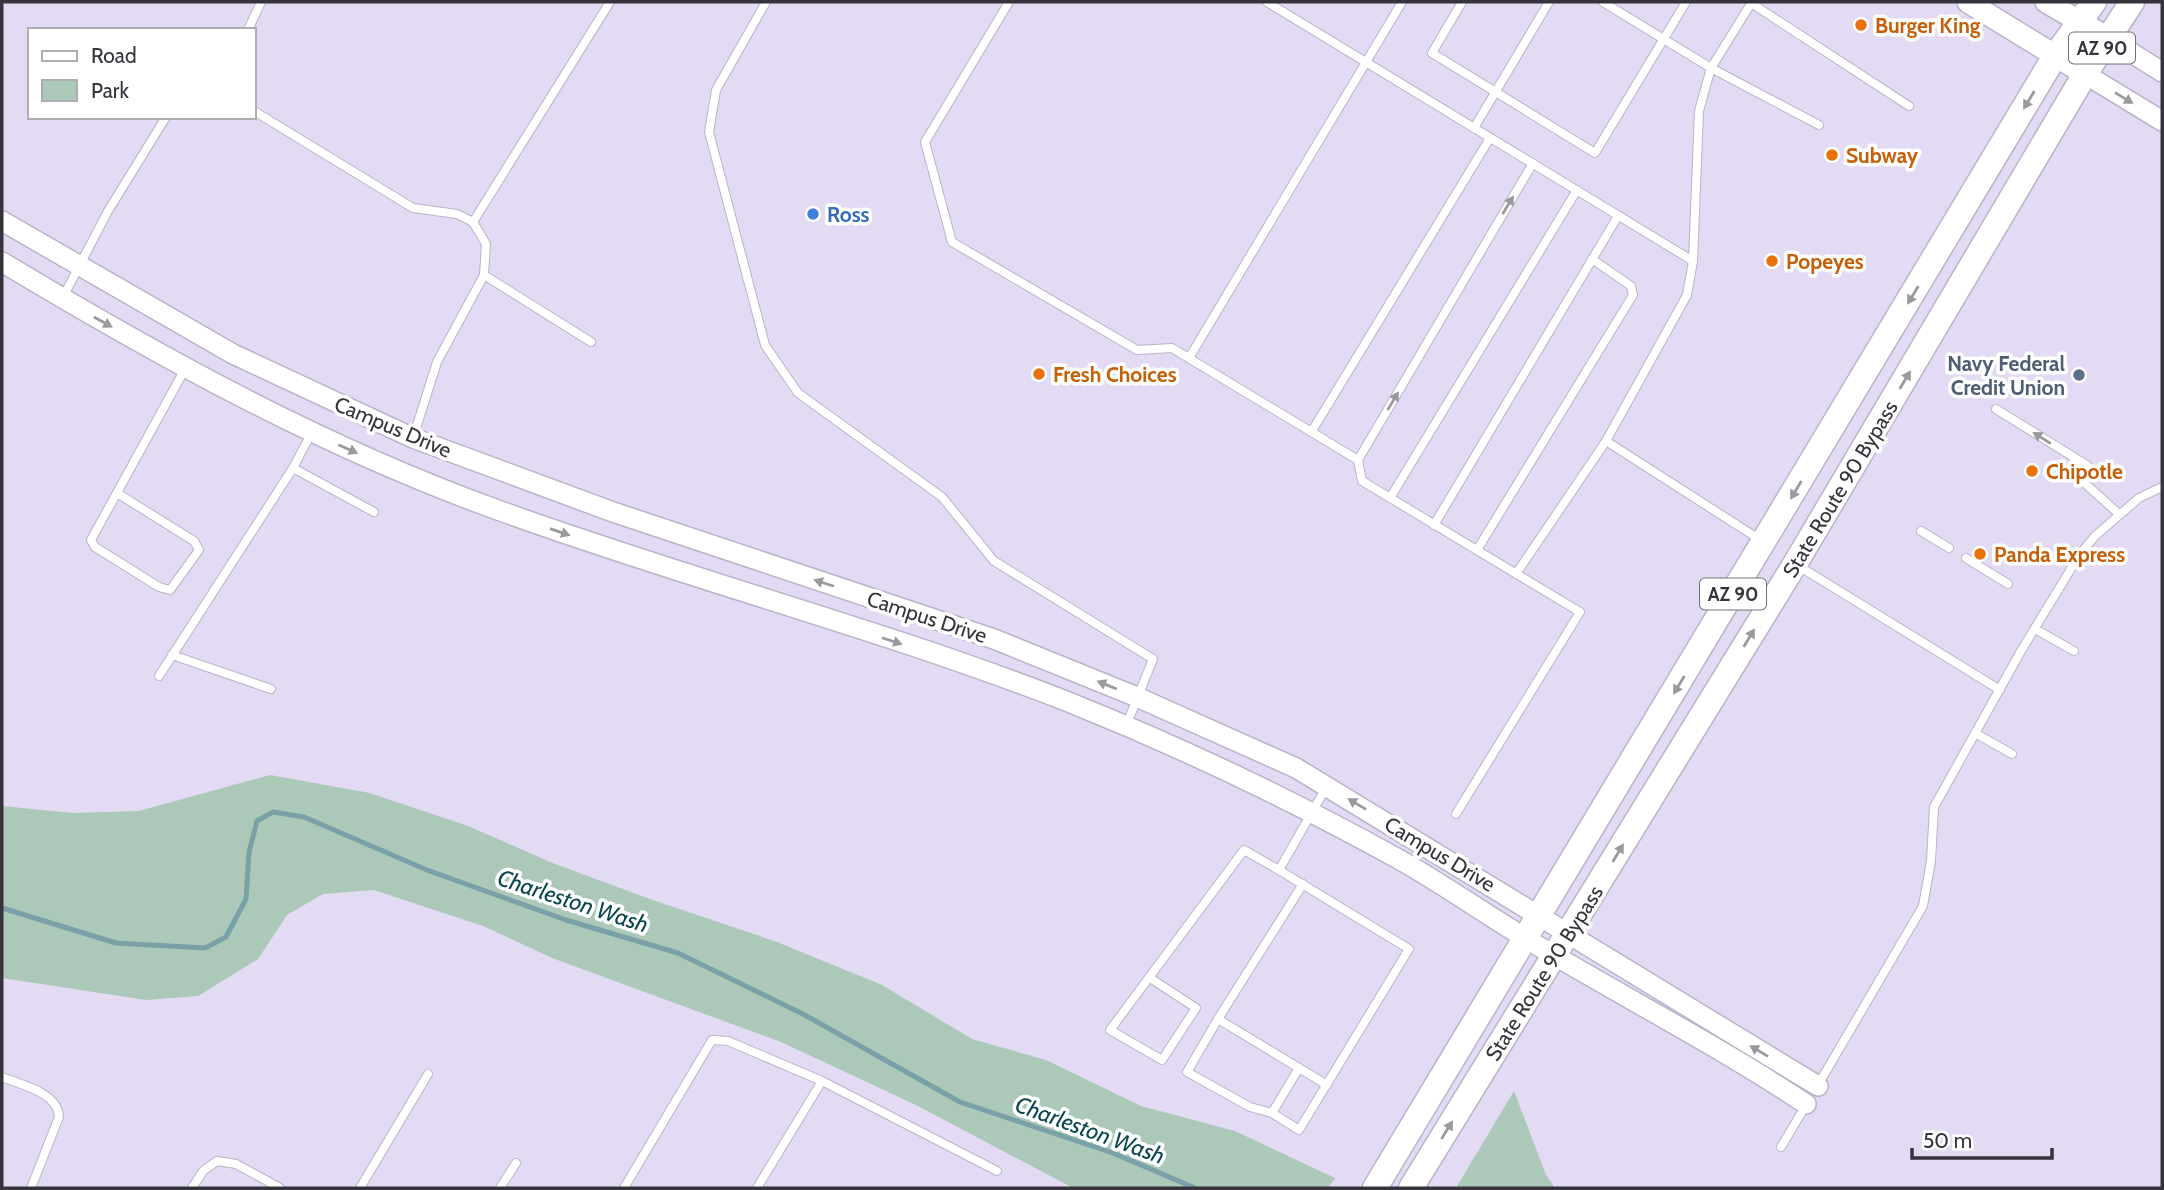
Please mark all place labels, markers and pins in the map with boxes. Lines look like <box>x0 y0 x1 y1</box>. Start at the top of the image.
place label: Burger King <box>1875 13 1981 38</box>
marker: Burger King <box>1853 17 1869 33</box>
place label: Subway <box>1846 143 1919 168</box>
marker: Subway <box>1824 147 1840 163</box>
place label: Ross <box>827 202 870 227</box>
marker: Ross <box>805 206 821 222</box>
place label: Popeyes <box>1786 249 1864 274</box>
marker: Popeyes <box>1764 253 1780 269</box>
place label: Navy Federal Credit Union <box>1947 351 2065 400</box>
place label: Fresh Choices <box>1053 362 1177 387</box>
marker: Fresh Choices <box>1031 366 1047 382</box>
marker: Navy Federal Credit Union <box>2071 367 2087 383</box>
place label: Chipotle <box>2046 459 2123 484</box>
marker: Chipotle <box>2024 463 2040 479</box>
place label: Panda Express <box>1994 542 2125 567</box>
marker: Panda Express <box>1972 546 1988 562</box>

